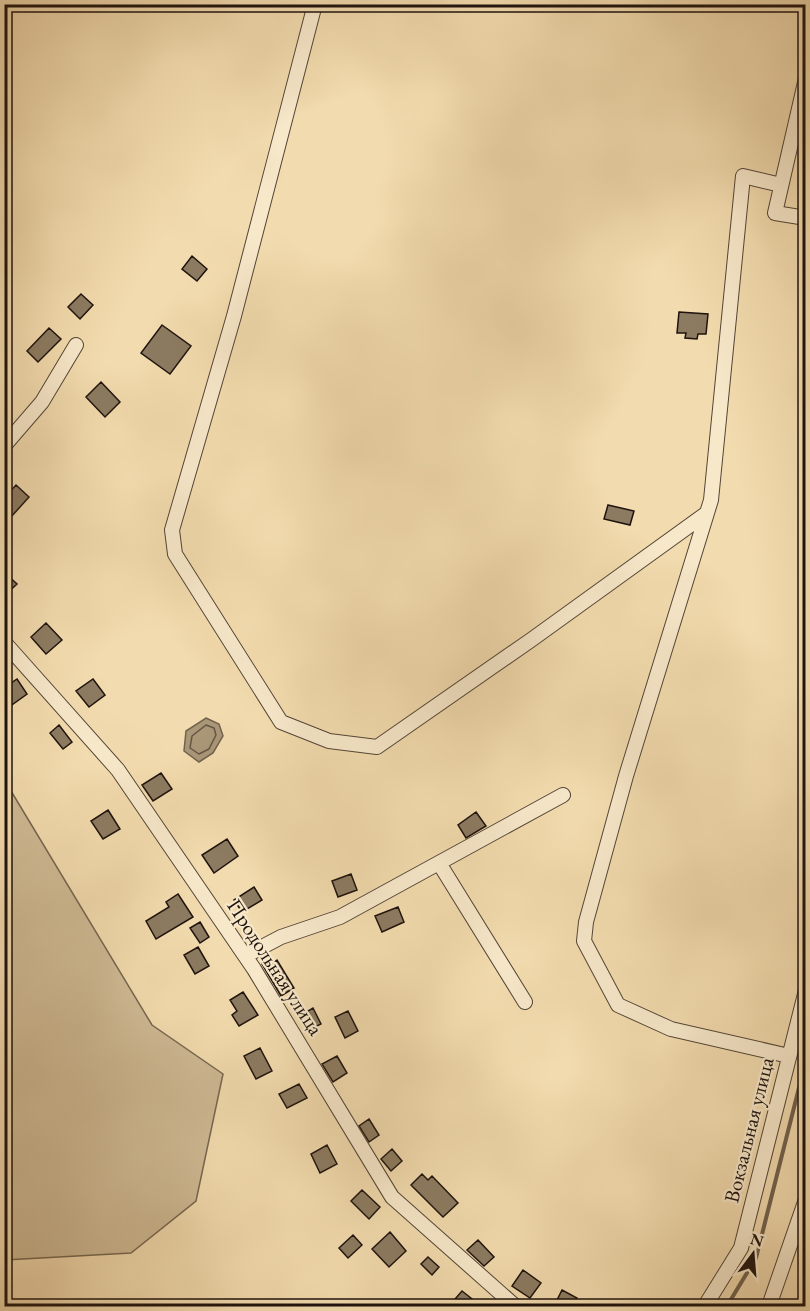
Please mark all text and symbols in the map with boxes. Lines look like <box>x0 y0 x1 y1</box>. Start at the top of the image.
street label: Продольная улица <box>221 893 330 1041</box>
street label: Вокзальная улица <box>717 1054 780 1206</box>
north arrow <box>723 1224 783 1284</box>
text: N <box>748 1228 766 1252</box>

